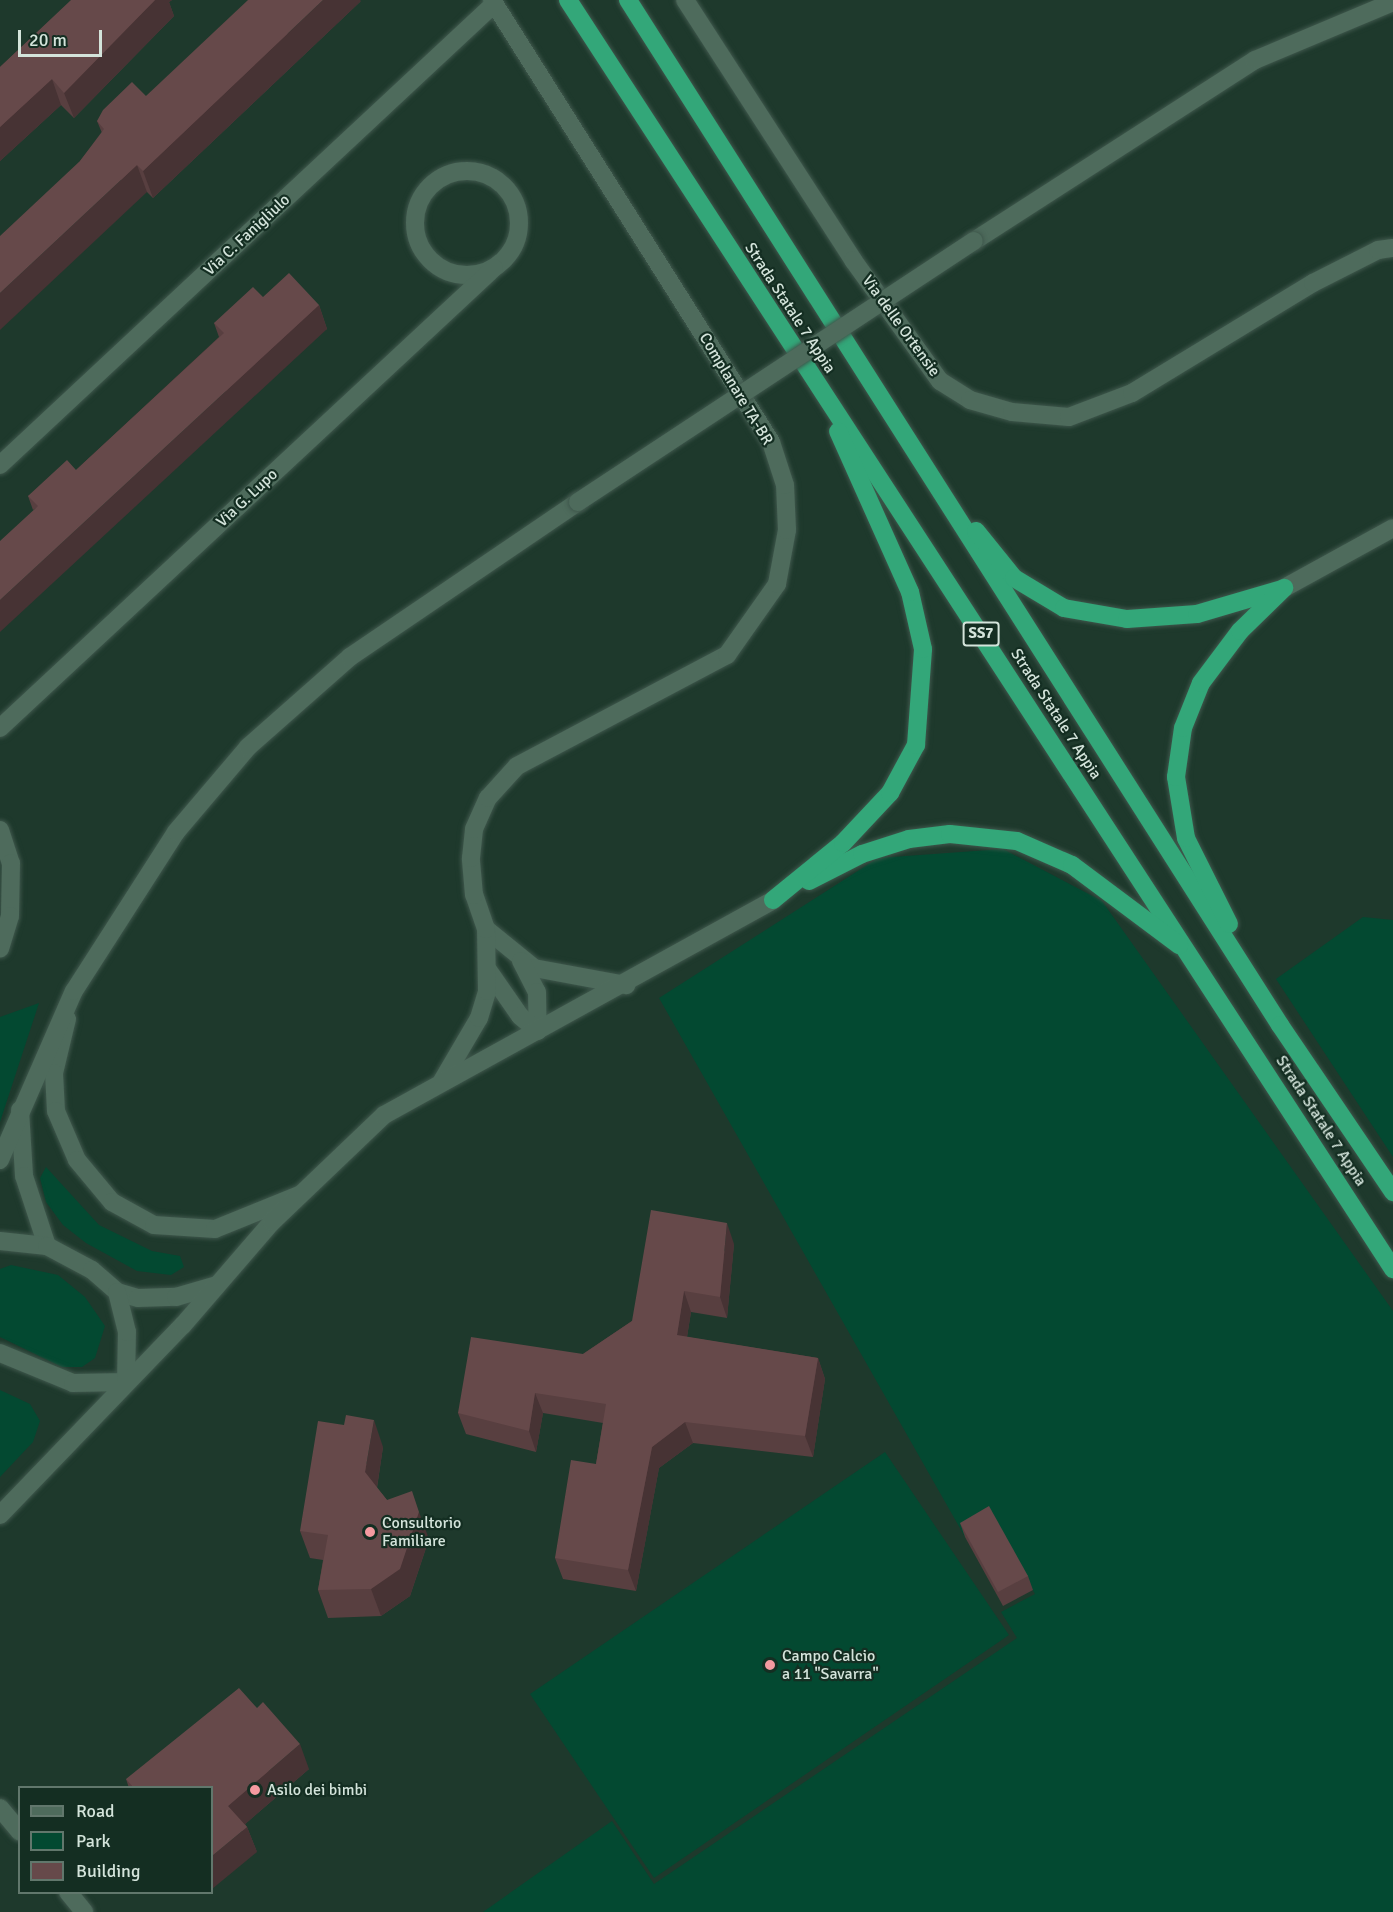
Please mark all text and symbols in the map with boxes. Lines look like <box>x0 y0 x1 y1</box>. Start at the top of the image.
scale bar <box>21 18 105 56</box>
text: 20 m <box>29 29 67 51</box>
street label: Via C. Fanigliulo <box>200 190 294 280</box>
street label: Strada Statale 7 Appia <box>741 239 839 377</box>
street label: Via delle Ortensie <box>858 272 944 380</box>
street label: Complanare TA-BR <box>695 329 777 449</box>
street label: Via G. Lupo <box>212 465 282 531</box>
road number: SS7 <box>962 622 1000 646</box>
street label: Strada Statale 7 Appia <box>1007 645 1105 783</box>
street label: Strada Statale 7 Appia <box>1272 1052 1370 1190</box>
place label: Consultorio Familiare <box>382 1513 461 1551</box>
marker: Consultorio Familiare <box>363 1525 377 1539</box>
place label: Campo Calcio a 11 "Savarra" <box>782 1646 879 1684</box>
marker: Campo Calcio a 11 "Savarra" <box>763 1658 777 1672</box>
place label: Asilo dei bimbi <box>267 1780 367 1800</box>
marker: Asilo dei bimbi <box>248 1783 262 1797</box>
legend <box>18 1786 213 1894</box>
text: Road <box>76 1800 115 1822</box>
text: Park <box>76 1830 111 1852</box>
text: Building <box>76 1860 140 1882</box>

